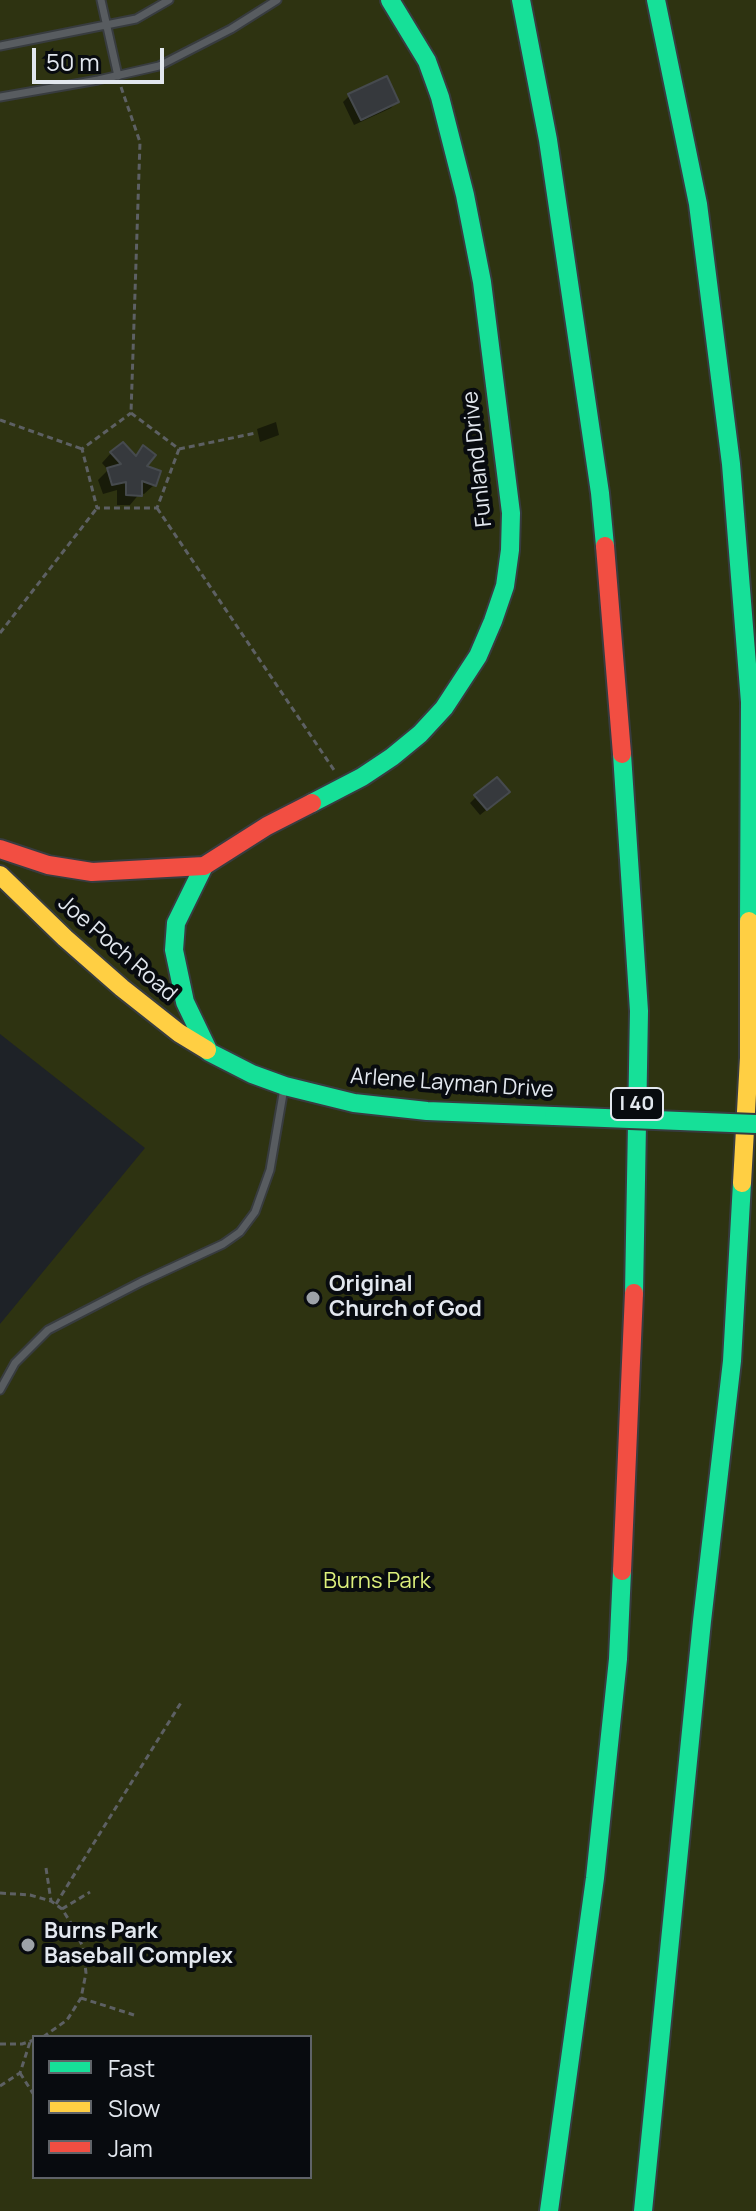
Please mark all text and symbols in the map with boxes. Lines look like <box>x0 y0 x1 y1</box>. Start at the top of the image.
scale bar <box>36 32 168 82</box>
text: 50 m <box>46 45 100 78</box>
street label: Funland Drive <box>458 390 498 528</box>
street label: Joe Poch Road <box>52 890 182 1008</box>
street label: Arlene Layman Drive <box>349 1064 555 1104</box>
road number: I 40 <box>611 1088 663 1120</box>
place label: Original Church of God <box>329 1272 482 1324</box>
marker: Original Church of God <box>304 1289 322 1307</box>
park label: Burns Park <box>323 1569 431 1595</box>
place label: Burns Park Baseball Complex <box>44 1919 233 1970</box>
marker: Burns Park Baseball Complex <box>19 1936 37 1954</box>
legend <box>32 2035 312 2179</box>
text: Fast <box>108 2051 155 2084</box>
text: Slow <box>108 2091 161 2124</box>
text: Jam <box>108 2131 153 2164</box>

